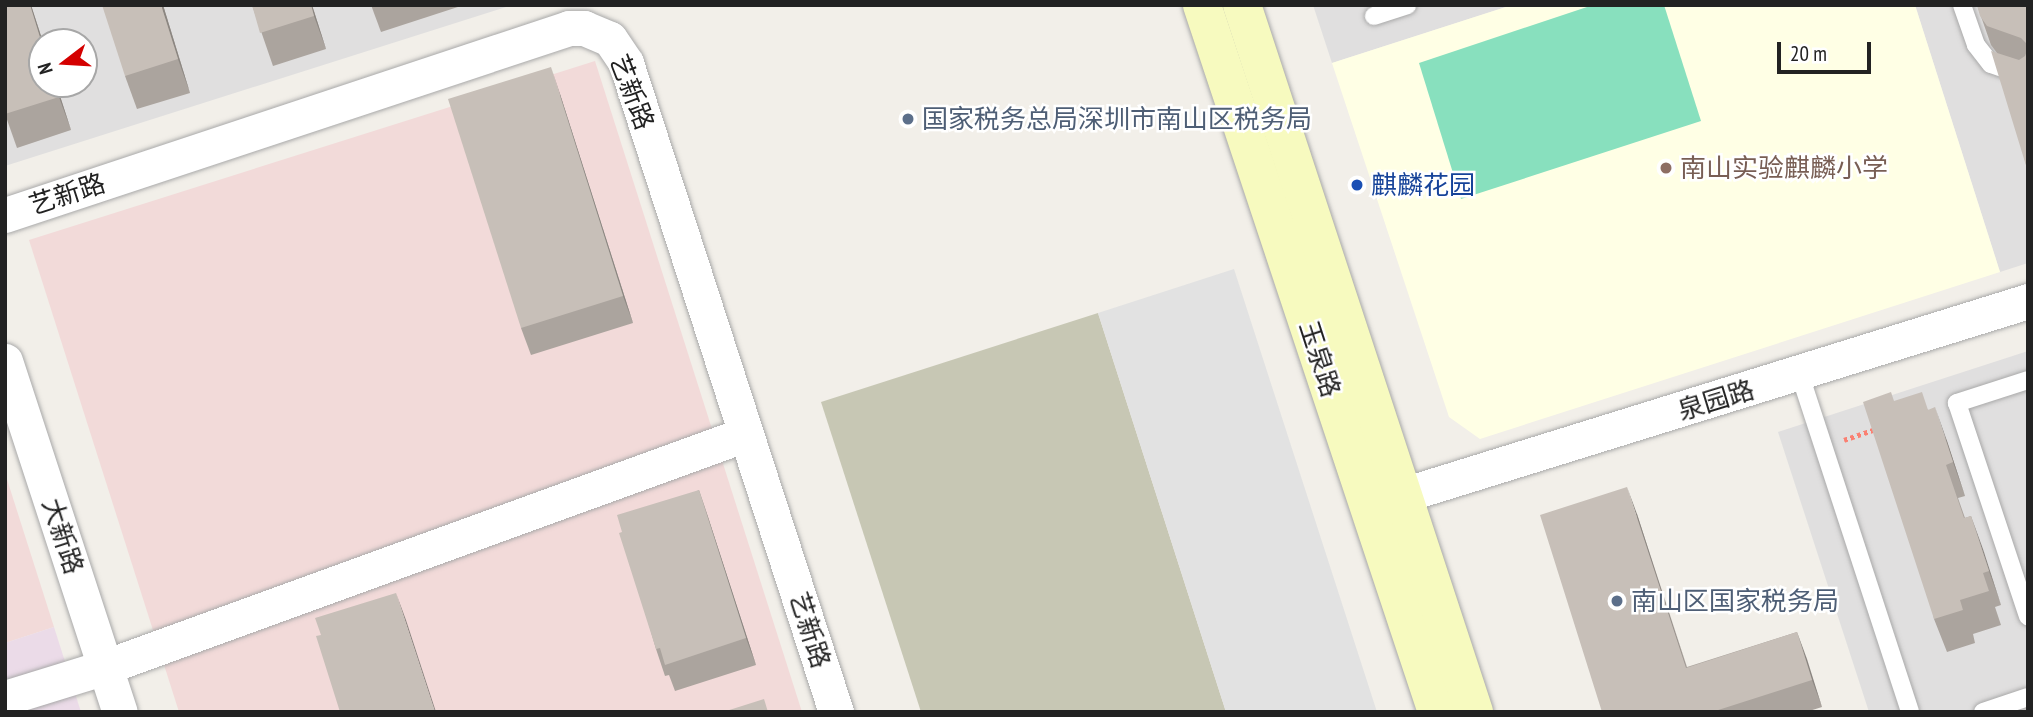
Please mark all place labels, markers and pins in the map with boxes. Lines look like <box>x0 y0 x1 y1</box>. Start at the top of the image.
place label: 国家税务总局深圳市南山区税务局 <box>922 103 1312 135</box>
marker: 国家税务总局深圳市南山区税务局 <box>900 111 916 127</box>
place label: 南山实验麒麟小学 <box>1680 152 1888 184</box>
marker: 南山实验麒麟小学 <box>1658 160 1674 176</box>
place label: 麒麟花园 <box>1371 169 1475 201</box>
marker: 麒麟花园 <box>1349 177 1365 193</box>
place label: 南山区国家税务局 <box>1631 585 1839 617</box>
marker: 南山区国家税务局 <box>1609 593 1625 609</box>

